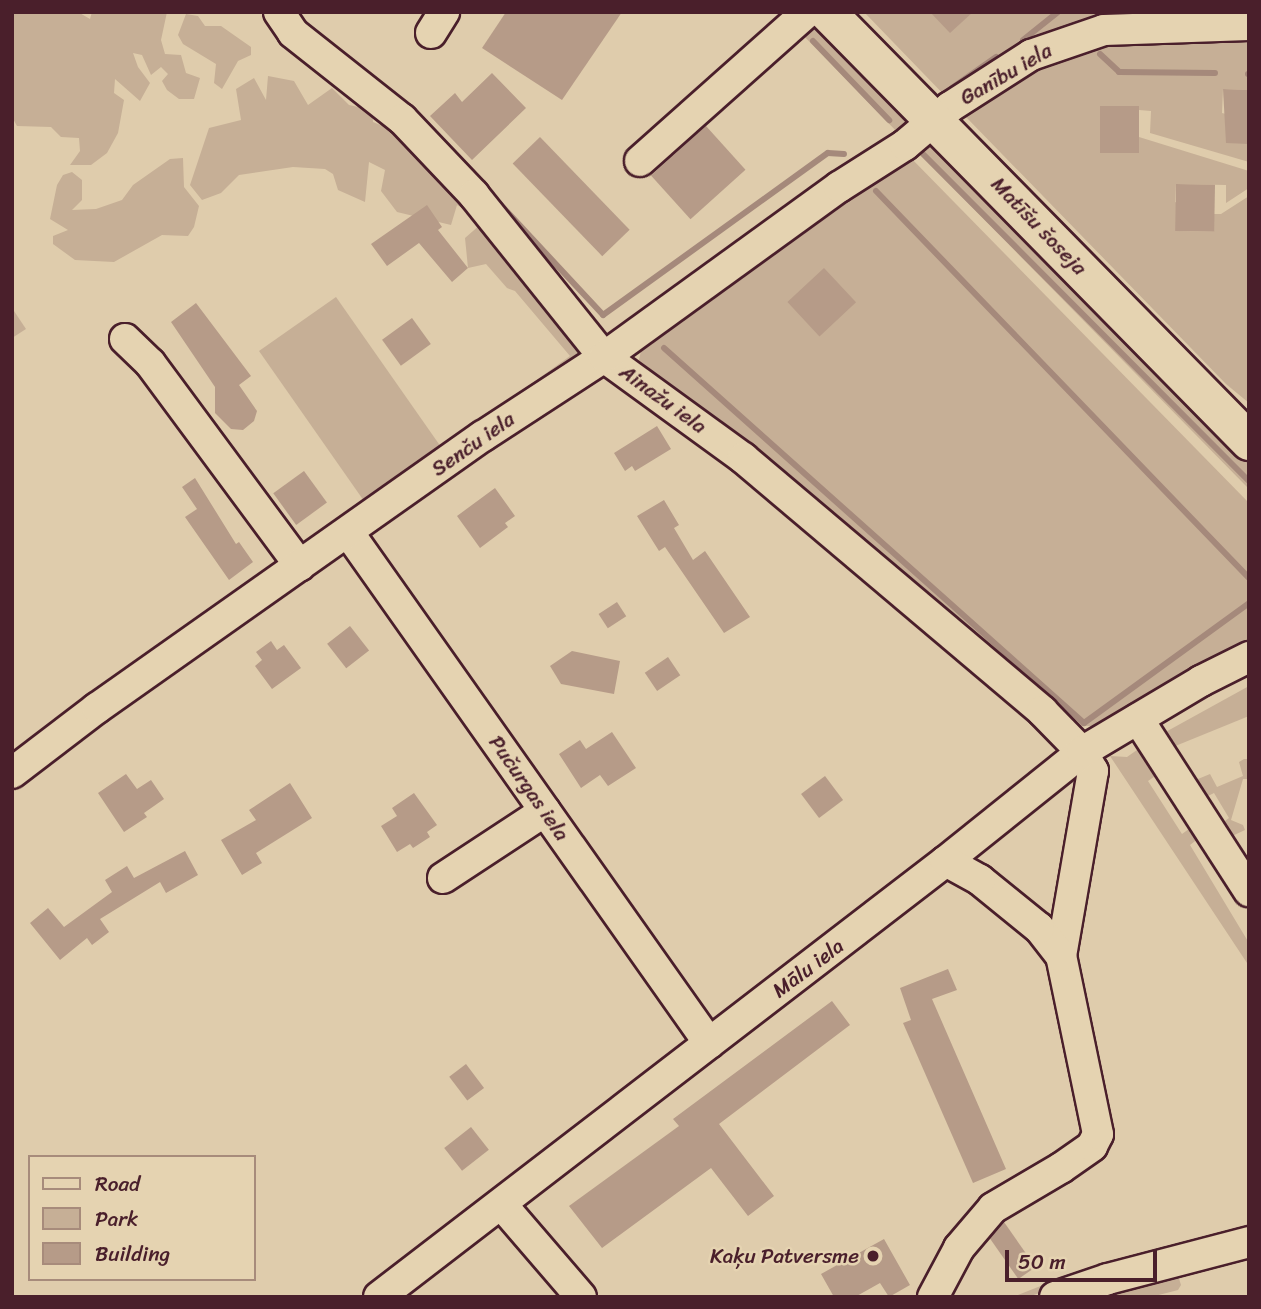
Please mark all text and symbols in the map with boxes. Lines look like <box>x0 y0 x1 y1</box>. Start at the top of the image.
street label: Ganību iela <box>956 38 1056 110</box>
street label: Matīšu šoseja <box>986 172 1092 280</box>
street label: Ainažu iela <box>615 359 711 439</box>
street label: Senču iela <box>427 406 519 482</box>
street label: Pučurgas iela <box>483 731 575 845</box>
street label: Mālu iela <box>767 933 849 1003</box>
legend <box>28 1155 256 1281</box>
text: Road <box>95 1165 140 1203</box>
text: Park <box>95 1200 138 1238</box>
text: Building <box>95 1235 170 1273</box>
scale bar <box>1009 1236 1161 1280</box>
place label: Kaķu Patversme <box>710 1243 859 1269</box>
text: 50 m <box>1018 1243 1066 1281</box>
marker: Kaķu Patversme <box>865 1248 881 1264</box>

